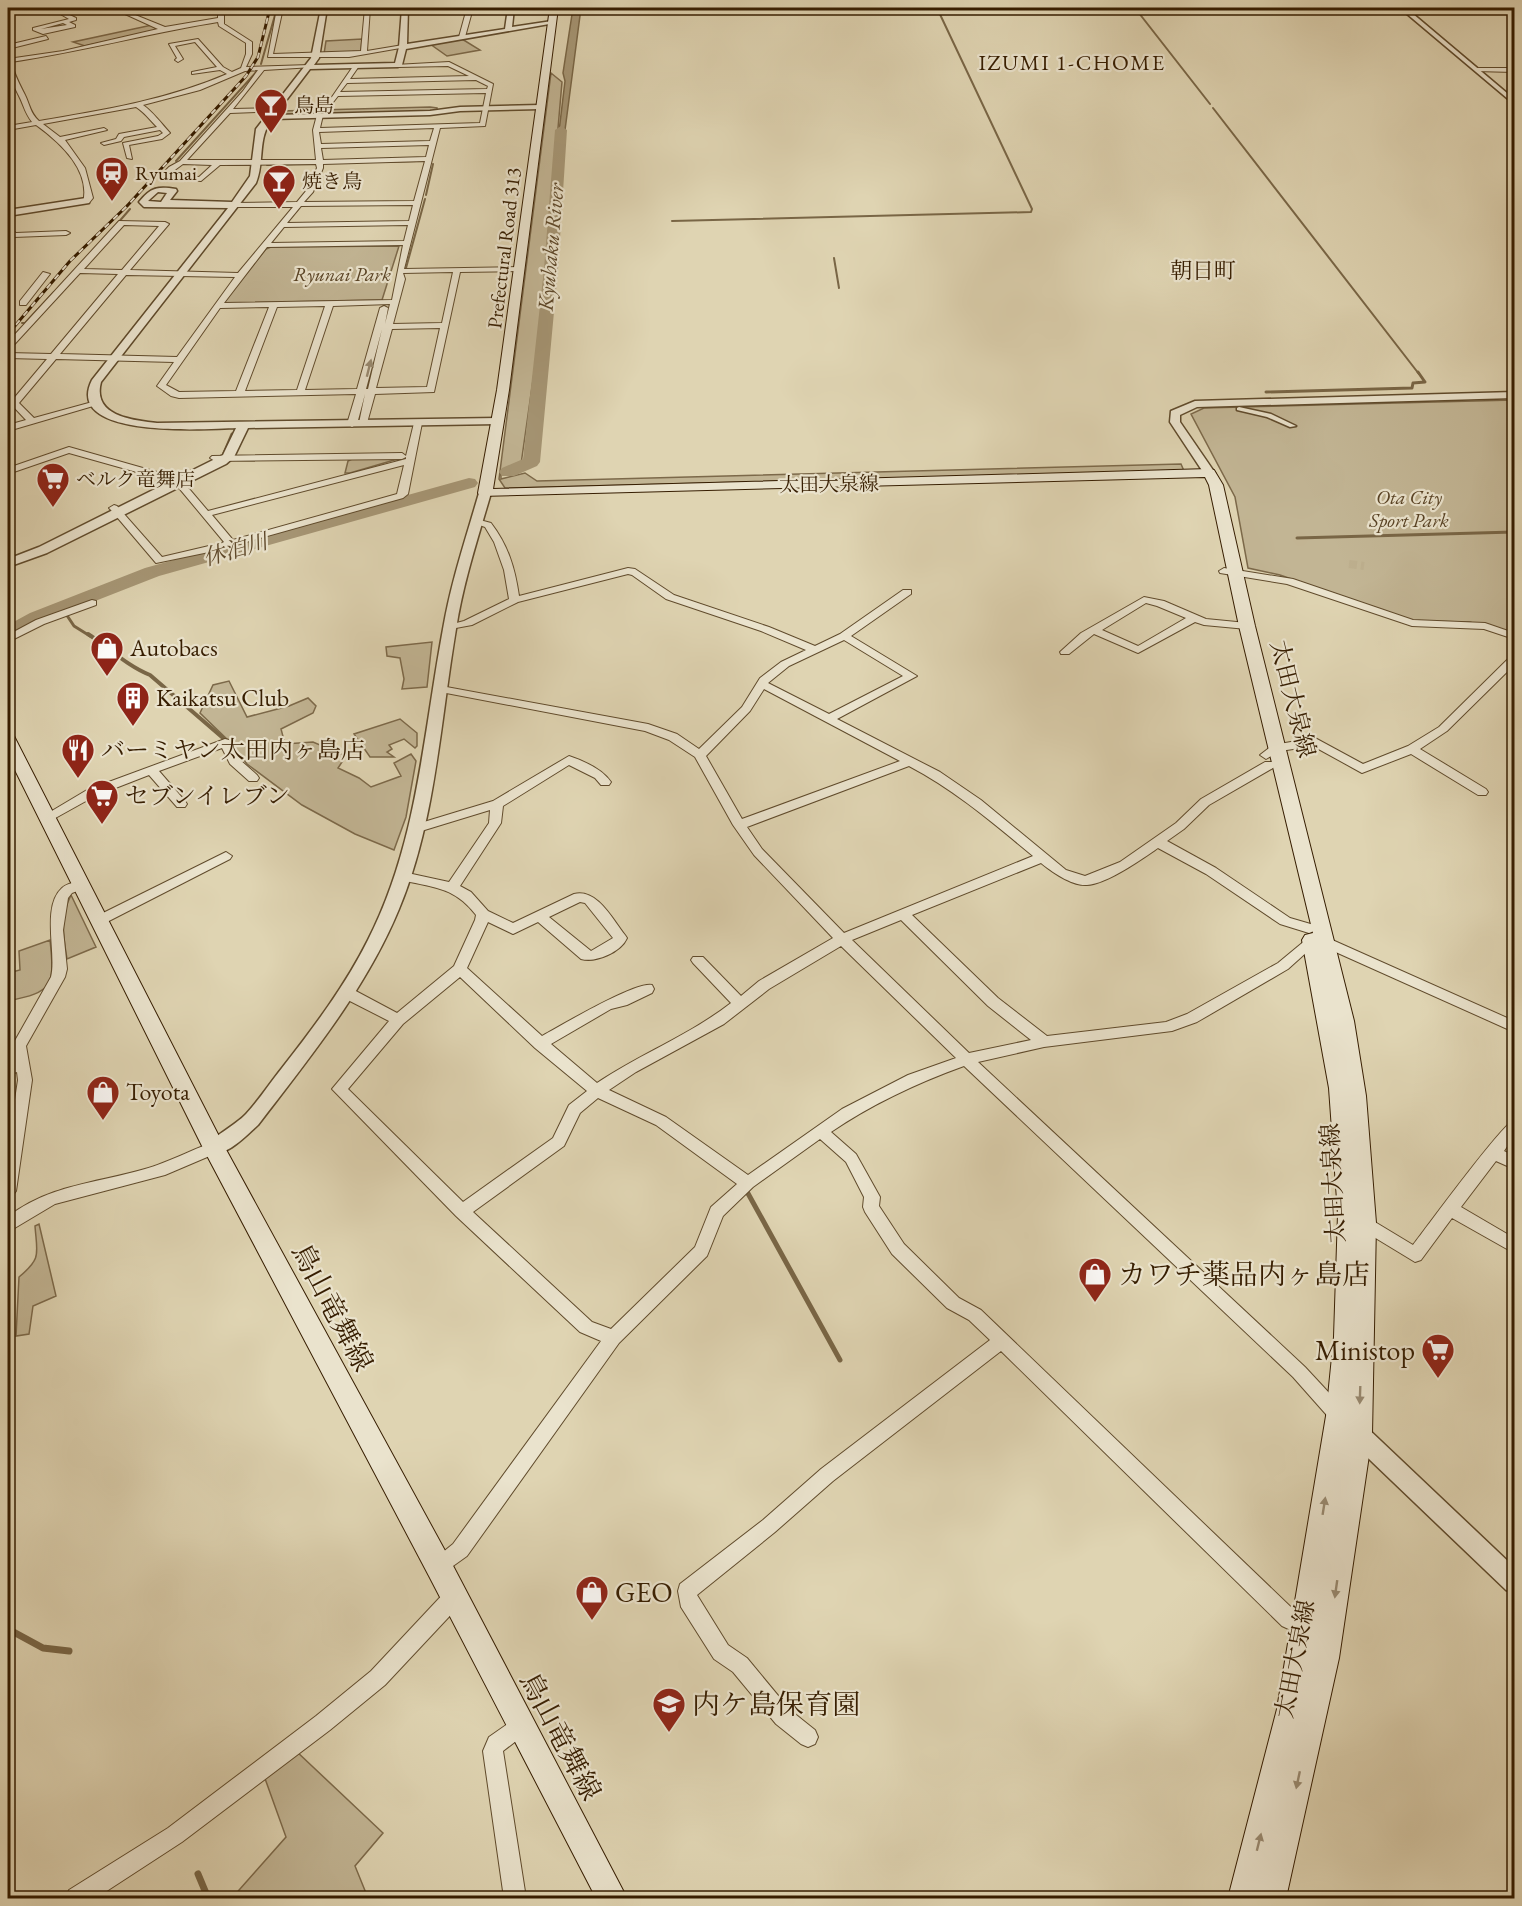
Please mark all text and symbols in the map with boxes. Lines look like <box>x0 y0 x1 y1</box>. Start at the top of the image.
district label: IZUMI 1-CHOME <box>978 48 1166 77</box>
bar icon: 鳥島 <box>253 87 289 134</box>
place label: 鳥島 <box>294 92 334 118</box>
station icon: Ryumai <box>94 155 130 202</box>
place label: Ryumai <box>135 160 197 186</box>
bar icon: 焼き鳥 <box>261 163 297 210</box>
street label: Prefectural Road 313 <box>481 166 527 330</box>
place label: 焼き鳥 <box>302 168 362 194</box>
water label: Kyuhaku River <box>530 180 571 313</box>
district label: 朝日町 <box>1170 256 1236 285</box>
park label: Ryunai Park <box>293 261 391 287</box>
one-way arrow <box>364 358 374 377</box>
supermarket icon: ベルク竜舞店 <box>35 461 71 508</box>
place label: ベルク竜舞店 <box>76 466 196 492</box>
street label: 太田大泉線 <box>779 470 879 498</box>
park label: Ota City Sport Park <box>1368 484 1449 533</box>
water label: 休泊川 <box>199 526 273 573</box>
shop icon: Autobacs <box>89 630 125 677</box>
place label: Autobacs <box>129 632 218 663</box>
street label: 太田大泉線 <box>1264 637 1323 761</box>
building icon: Kaikatsu Club <box>115 680 151 727</box>
place label: Kaikatsu Club <box>156 682 289 713</box>
restaurant icon: バーミヤン太田内ヶ島店 <box>60 732 96 779</box>
place label: バーミヤン太田内ヶ島店 <box>101 734 365 765</box>
supermarket icon: セブンイレブン <box>84 778 120 825</box>
place label: セブンイレブン <box>125 780 290 811</box>
shop icon: Toyota <box>85 1074 121 1121</box>
place label: Toyota <box>126 1076 190 1107</box>
street label: 太田大泉線 <box>1314 1122 1351 1244</box>
street label: 鳥山竜舞線 <box>284 1237 382 1377</box>
shop icon: カワチ薬品内ヶ島店 <box>1077 1256 1113 1303</box>
place label: カワチ薬品内ヶ島店 <box>1118 1256 1370 1292</box>
place label: Ministop <box>1315 1332 1415 1368</box>
supermarket icon: Ministop <box>1420 1332 1456 1379</box>
one-way arrow <box>1355 1386 1365 1405</box>
one-way arrow <box>1320 1497 1329 1516</box>
shop icon: GEO <box>574 1574 610 1621</box>
place label: GEO <box>615 1574 673 1610</box>
one-way arrow <box>1331 1579 1340 1598</box>
street label: 太田大泉線 <box>1268 1597 1321 1721</box>
street label: 鳥山竜舞線 <box>512 1666 610 1806</box>
school or university icon: 内ケ島保育園 <box>651 1686 687 1733</box>
place label: 内ケ島保育園 <box>692 1686 860 1722</box>
one-way arrow <box>1292 1770 1302 1789</box>
one-way arrow <box>1254 1833 1264 1851</box>

